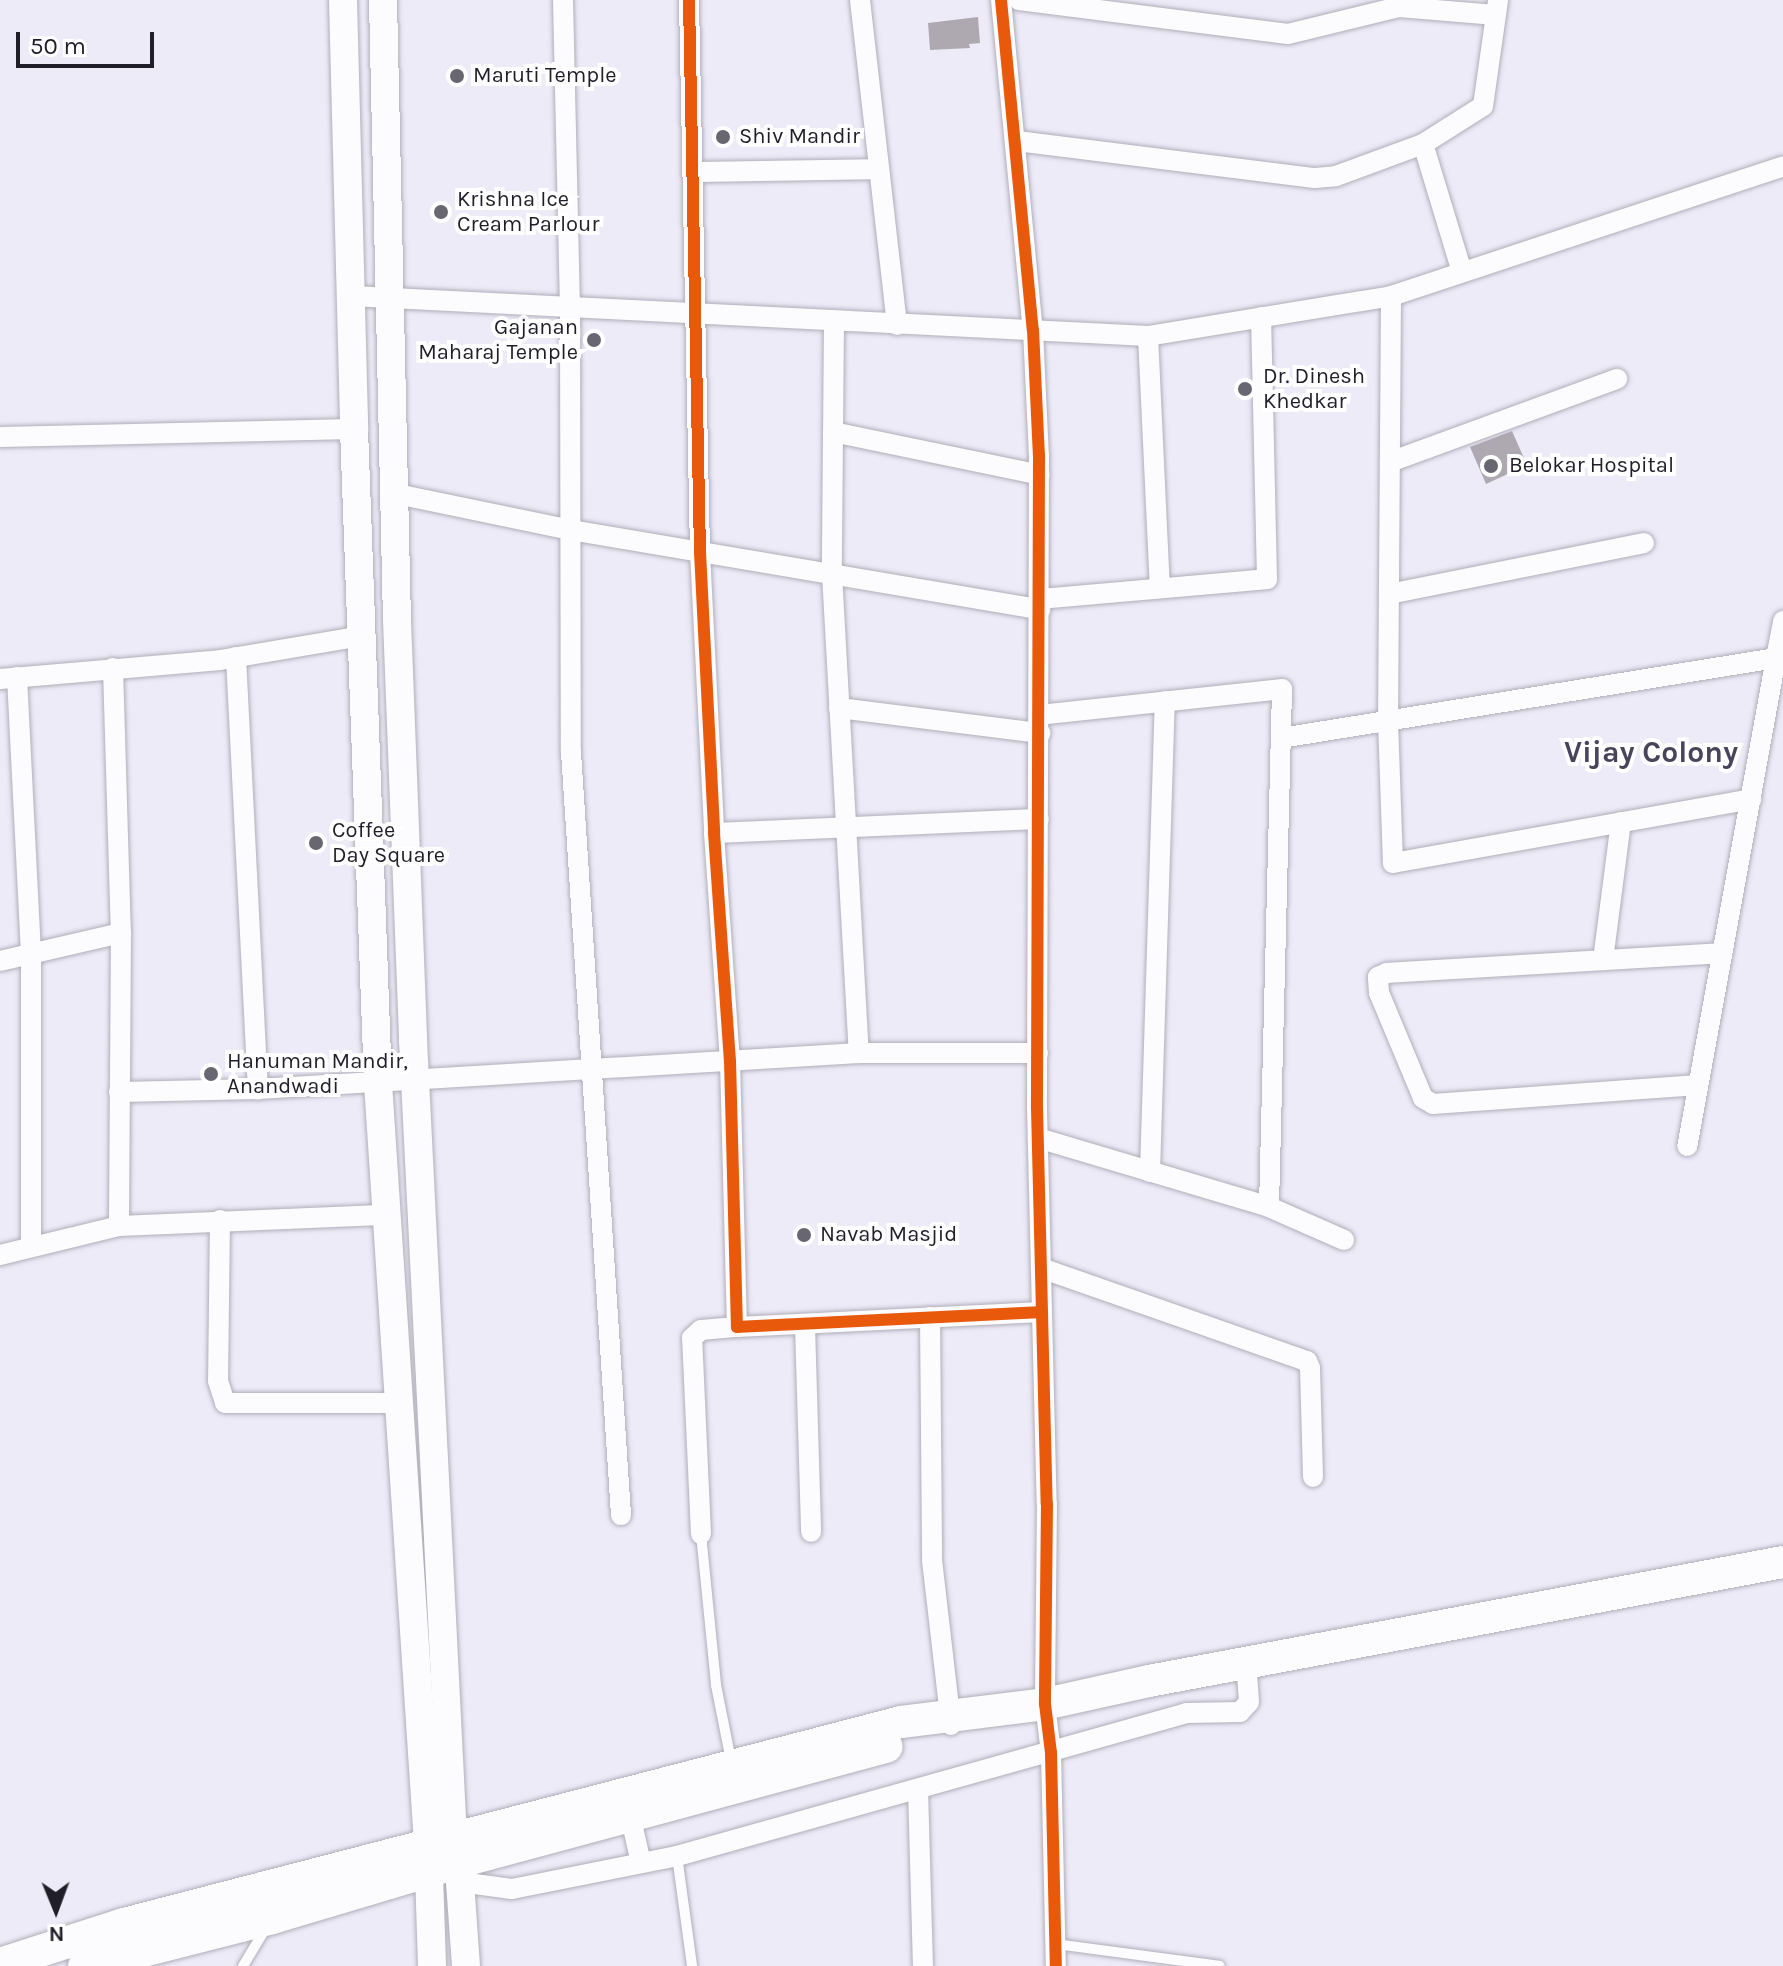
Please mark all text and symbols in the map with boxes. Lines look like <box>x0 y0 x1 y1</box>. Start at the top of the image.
scale bar <box>20 16 158 66</box>
text: 50 m <box>30 32 86 60</box>
place label: Maruti Temple <box>473 63 617 89</box>
marker: Maruti Temple <box>448 67 466 85</box>
place label: Shiv Mandir <box>739 124 860 150</box>
marker: Shiv Mandir <box>714 128 732 146</box>
place label: Krishna Ice Cream Parlour <box>457 186 599 238</box>
marker: Krishna Ice Cream Parlour <box>432 203 450 221</box>
place label: Gajanan Maharaj Temple <box>418 314 578 366</box>
marker: Gajanan Maharaj Temple <box>585 331 603 349</box>
place label: Dr. Dinesh Khedkar <box>1263 363 1365 414</box>
marker: Dr. Dinesh Khedkar <box>1234 378 1256 400</box>
place label: Belokar Hospital <box>1509 453 1674 479</box>
marker: Belokar Hospital <box>1480 455 1502 477</box>
district label: Vijay Colony <box>1564 734 1738 770</box>
place label: Coffee Day Square <box>332 817 445 868</box>
marker: Coffee Day Square <box>307 834 325 852</box>
place label: Hanuman Mandir, Anandwadi <box>227 1048 408 1100</box>
marker: Hanuman Mandir, Anandwadi <box>202 1065 220 1083</box>
place label: Navab Masjid <box>820 1222 957 1248</box>
marker: Navab Masjid <box>795 1226 813 1244</box>
north arrow <box>16 1870 96 1950</box>
text: N <box>48 1921 65 1947</box>

